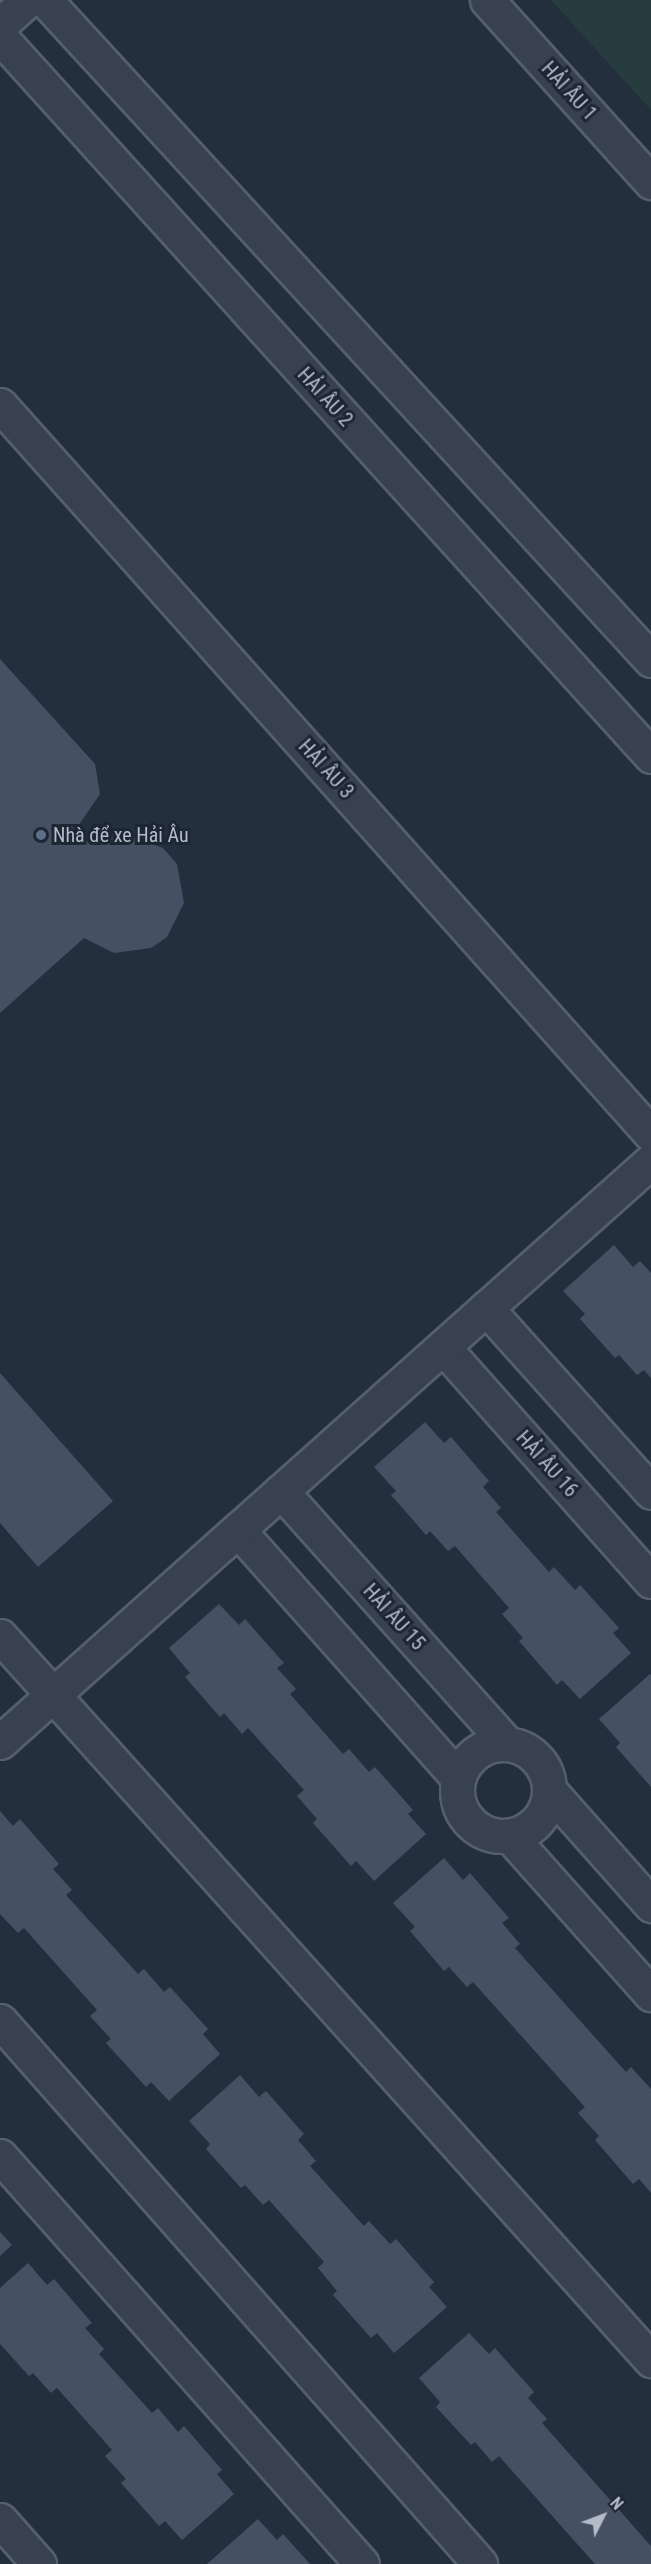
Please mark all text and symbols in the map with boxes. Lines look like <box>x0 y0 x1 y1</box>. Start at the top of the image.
street label: HẢI ÂU 1 <box>536 57 602 125</box>
street label: HẢI ÂU 2 <box>292 363 358 431</box>
street label: HẢI ÂU 3 <box>293 735 359 803</box>
place label: Nhà để xe Hải Âu <box>53 823 189 847</box>
marker: Nhà để xe Hải Âu <box>34 828 48 842</box>
street label: HẢI ÂU 16 <box>511 1426 583 1502</box>
street label: HẢI ÂU 15 <box>358 1579 430 1655</box>
north arrow <box>573 2486 633 2546</box>
text: N <box>606 2494 627 2514</box>

